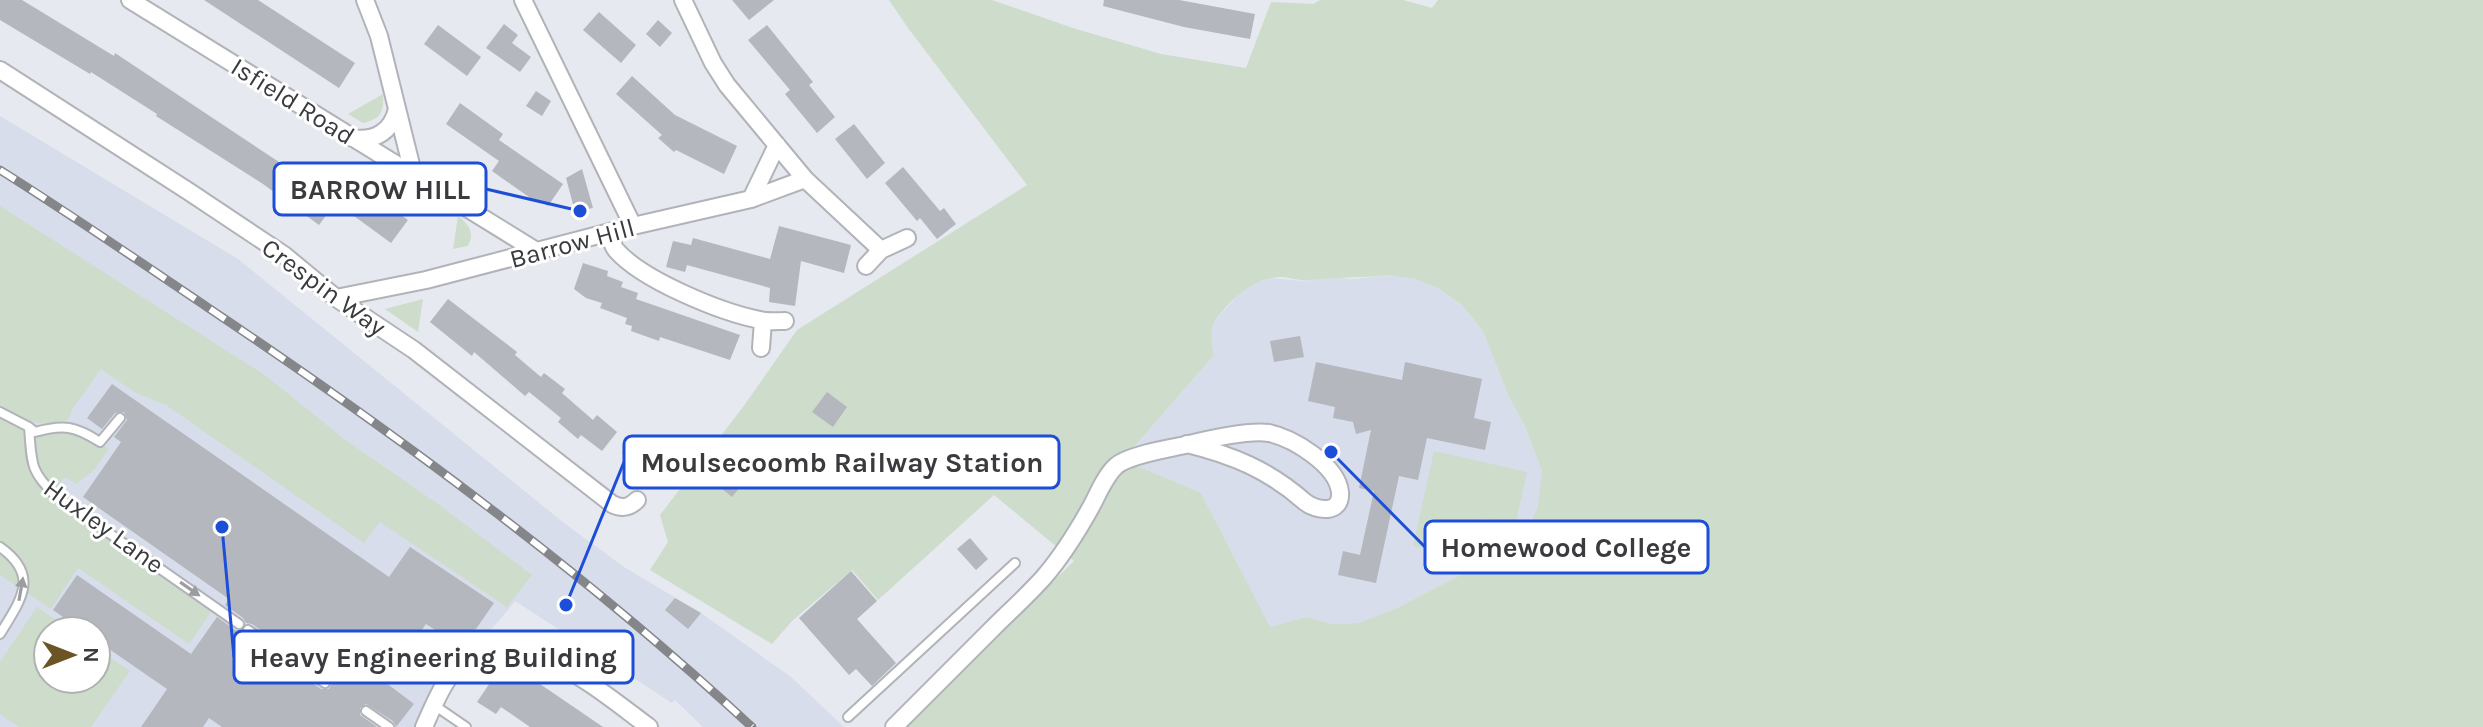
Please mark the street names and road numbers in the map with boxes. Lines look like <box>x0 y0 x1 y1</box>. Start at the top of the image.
street label: Isfield Road <box>225 51 360 152</box>
street label: Barrow Hill <box>506 212 638 275</box>
street label: Crespin Way <box>256 232 392 343</box>
street label: Huxley Lane <box>38 472 170 580</box>

